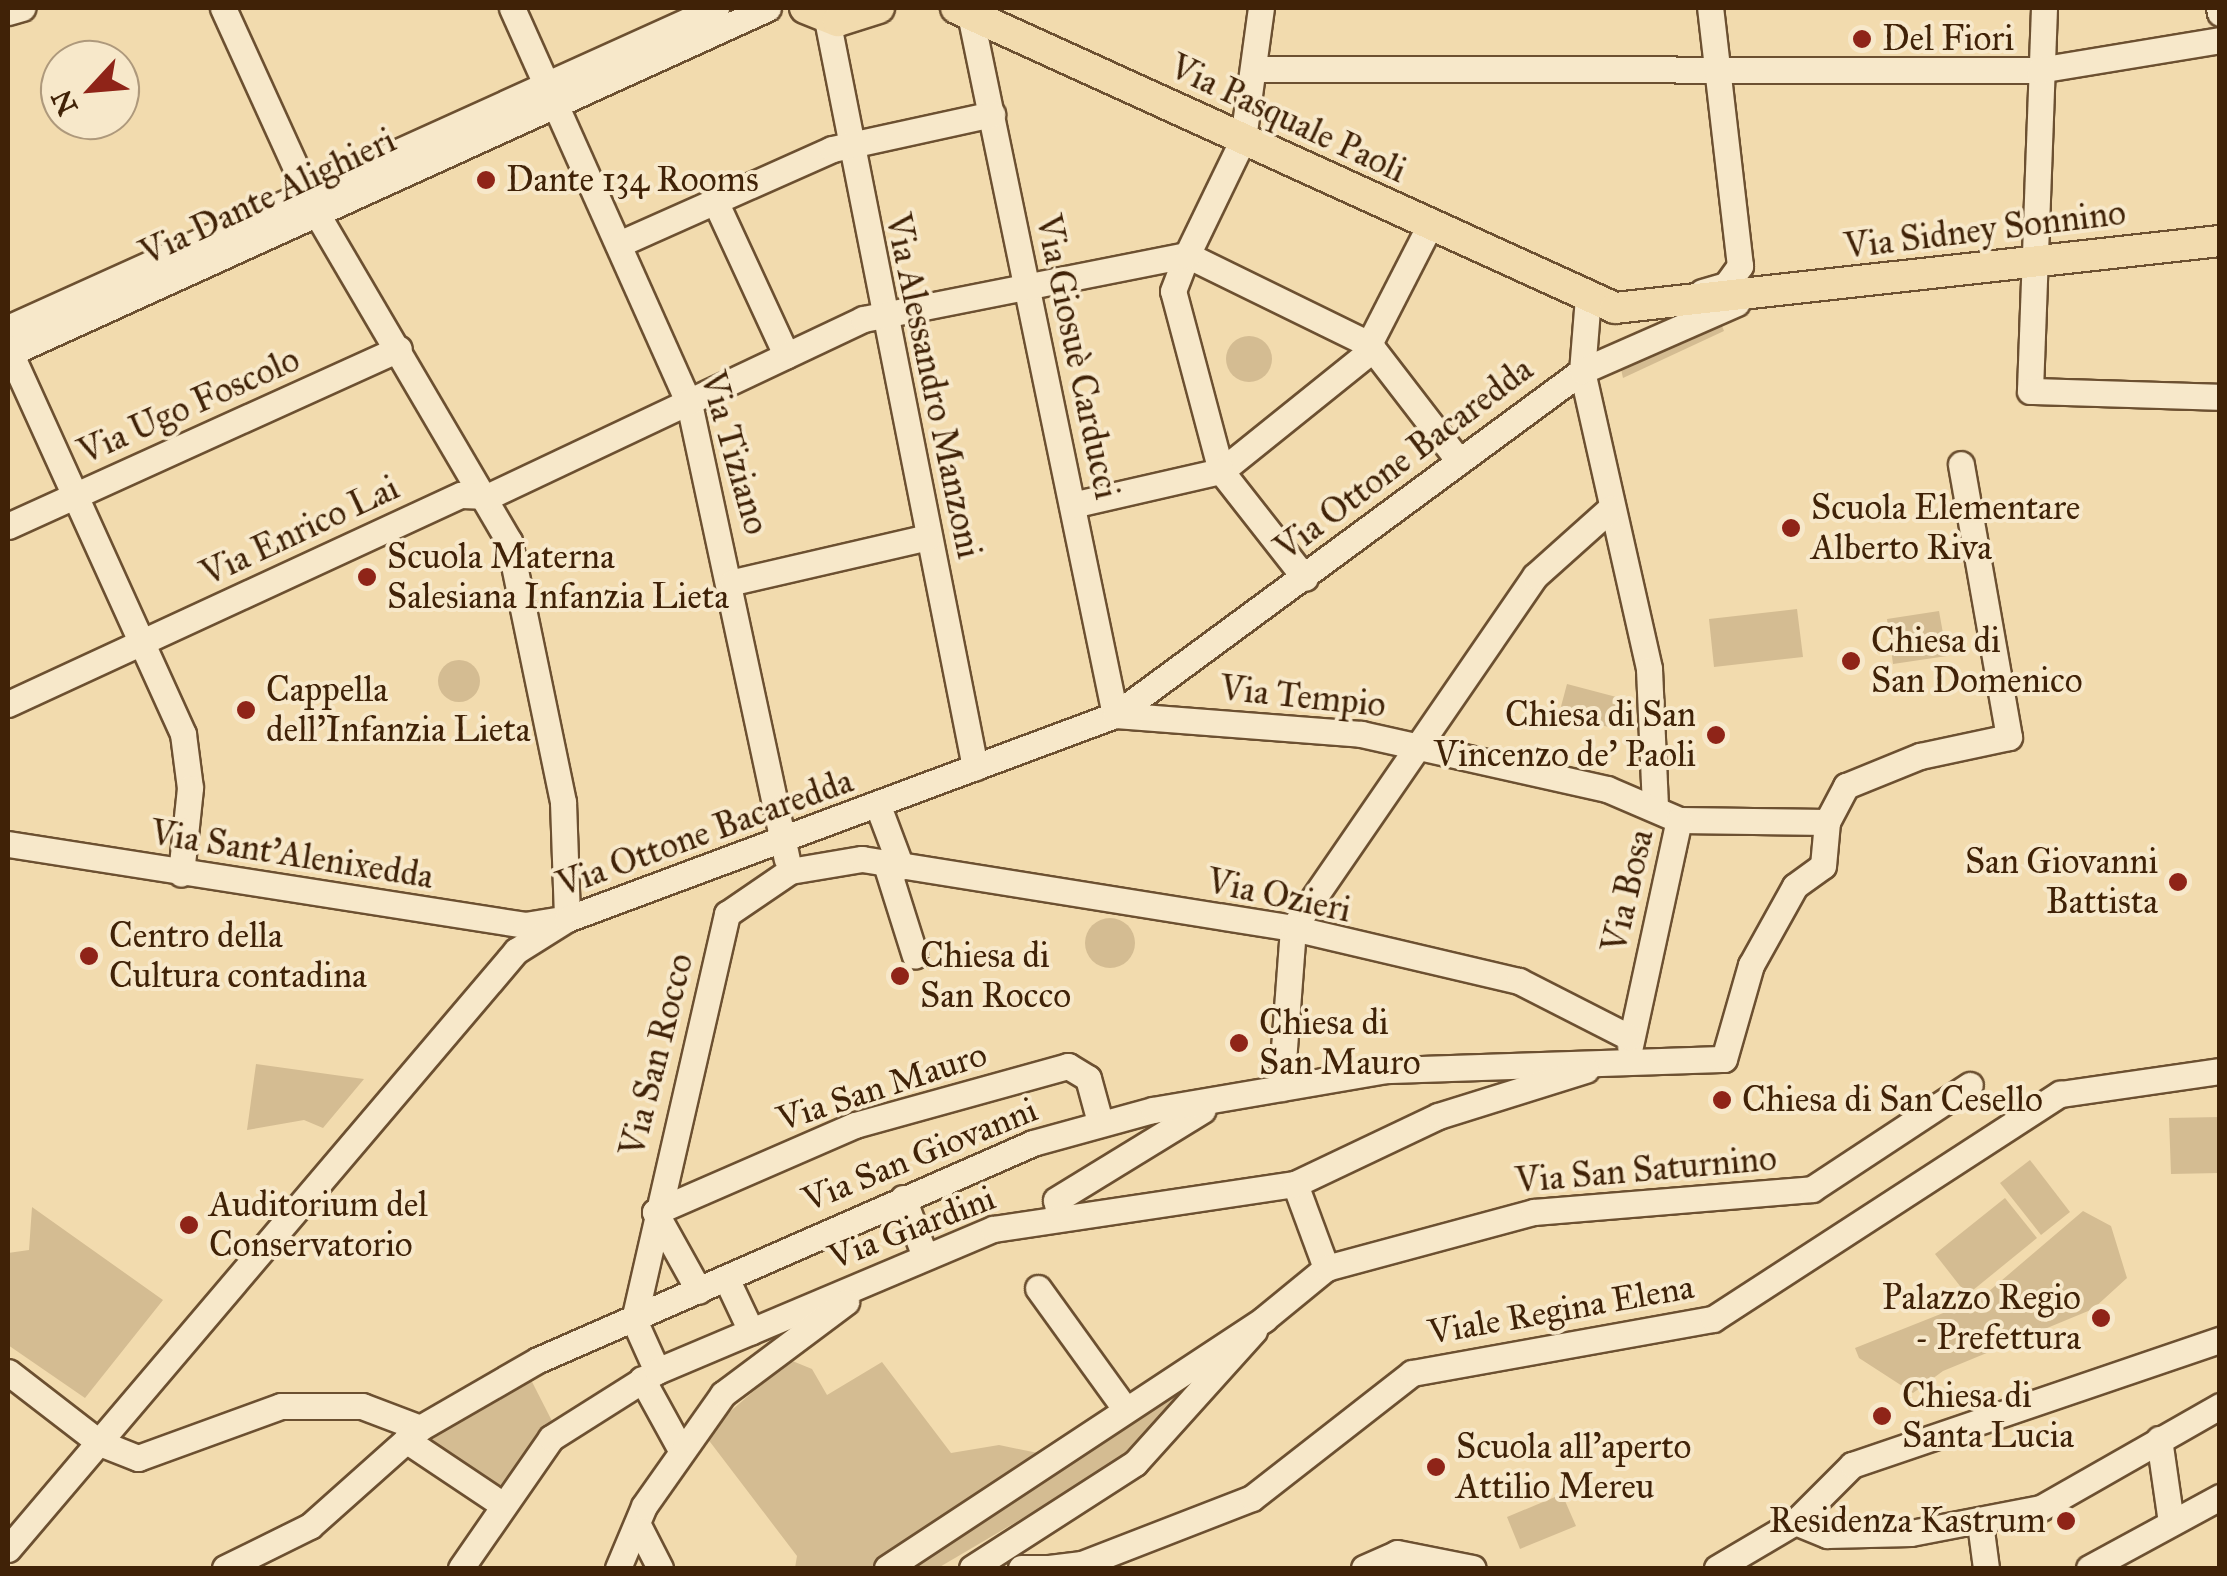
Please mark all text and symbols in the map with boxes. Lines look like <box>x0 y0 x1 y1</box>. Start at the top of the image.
place label: Del Fiori <box>1882 18 2014 60</box>
marker: Del Fiori <box>1851 28 1873 50</box>
north arrow <box>40 40 140 140</box>
street label: Via Pasquale Paoli <box>1163 46 1413 192</box>
text: N <box>43 84 85 121</box>
street label: Via Dante Alighieri <box>134 119 402 275</box>
place label: Dante 134 Rooms <box>506 159 759 201</box>
marker: Dante 134 Rooms <box>475 169 497 191</box>
street label: Via Sidney Sonnino <box>1842 192 2128 268</box>
street label: Via Alessandro Manzoni <box>876 210 990 562</box>
street label: Via Giosuè Carducci <box>1026 211 1128 503</box>
street label: Via Ugo Foscolo <box>72 339 306 473</box>
street label: Via Ottone Bacaredda <box>1267 348 1541 570</box>
street label: Via Tiziano <box>691 367 777 539</box>
street label: Via Enrico Lai <box>194 467 406 595</box>
place label: Scuola Elementare Alberto Riva <box>1811 487 2080 569</box>
marker: Scuola Elementare Alberto Riva <box>1780 517 1802 539</box>
place label: Scuola Materna Salesiana Infanzia Lieta <box>387 536 729 618</box>
marker: Scuola Materna Salesiana Infanzia Lieta <box>356 566 378 588</box>
place label: Chiesa di San Domenico <box>1871 620 2083 702</box>
marker: Chiesa di San Domenico <box>1840 650 1862 672</box>
street label: Via Tempio <box>1218 667 1388 727</box>
place label: Cappella dell'Infanzia Lieta <box>266 669 530 751</box>
place label: Chiesa di San Vincenzo de' Paoli <box>1434 694 1696 776</box>
marker: Cappella dell'Infanzia Lieta <box>235 699 257 721</box>
marker: Chiesa di San Vincenzo de' Paoli <box>1705 724 1727 746</box>
street label: Via Ottone Bacaredda <box>551 760 859 906</box>
street label: Via Sant'Alenixedda <box>148 812 436 898</box>
street label: Via Bosa <box>1593 825 1663 957</box>
place label: San Giovanni Battista <box>1965 841 2158 923</box>
street label: Via Ozieri <box>1203 860 1355 932</box>
marker: San Giovanni Battista <box>2167 871 2189 893</box>
place label: Centro della Cultura contadina <box>109 915 367 997</box>
place label: Chiesa di San Rocco <box>920 935 1071 1017</box>
marker: Centro della Cultura contadina <box>78 945 100 967</box>
street label: Via San Rocco <box>612 949 702 1161</box>
marker: Chiesa di San Rocco <box>889 965 911 987</box>
place label: Chiesa di San Mauro <box>1259 1002 1421 1084</box>
marker: Chiesa di San Mauro <box>1228 1032 1250 1054</box>
street label: Via San Mauro <box>772 1033 992 1141</box>
place label: Chiesa di San Cesello <box>1742 1079 2043 1121</box>
street label: Via San Giovanni <box>797 1089 1043 1221</box>
marker: Chiesa di San Cesello <box>1711 1089 1733 1111</box>
street label: Via San Saturnino <box>1514 1138 1778 1202</box>
street label: Via Giardini <box>823 1177 1001 1279</box>
place label: Auditorium del Conservatorio <box>209 1184 428 1266</box>
marker: Auditorium del Conservatorio <box>178 1214 200 1236</box>
street label: Viale Regina Elena <box>1425 1266 1697 1354</box>
place label: Palazzo Regio - Prefettura <box>1882 1277 2081 1359</box>
marker: Palazzo Regio - Prefettura <box>2090 1307 2112 1329</box>
place label: Chiesa di Santa Lucia <box>1902 1375 2074 1457</box>
marker: Chiesa di Santa Lucia <box>1871 1405 1893 1427</box>
place label: Scuola all'aperto Attilio Mereu <box>1456 1426 1691 1508</box>
marker: Scuola all'aperto Attilio Mereu <box>1425 1456 1447 1478</box>
place label: Residenza Kastrum <box>1769 1500 2046 1542</box>
marker: Residenza Kastrum <box>2055 1510 2077 1532</box>

